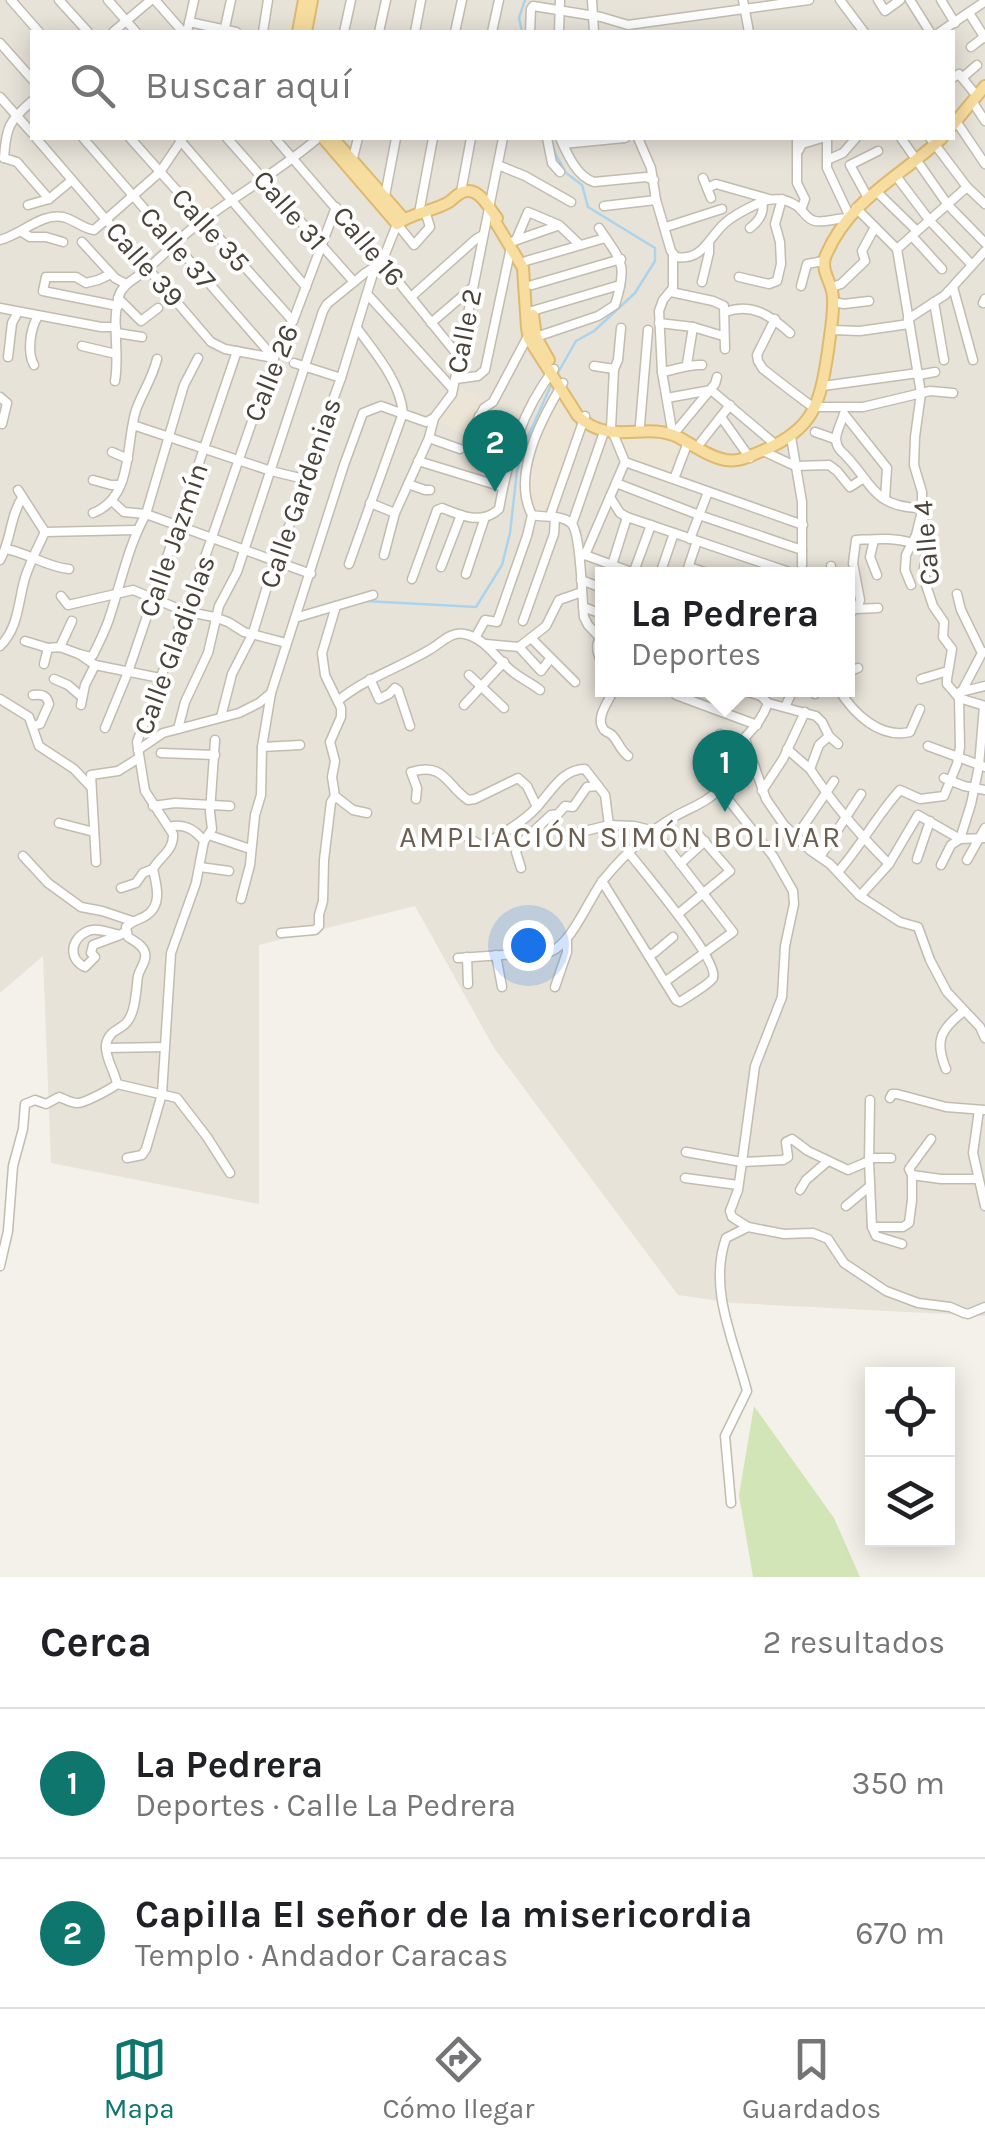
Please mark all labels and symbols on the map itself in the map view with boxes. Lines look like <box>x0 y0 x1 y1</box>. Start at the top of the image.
street label: Calle 31 <box>246 163 334 257</box>
street label: Calle 35 <box>165 181 257 279</box>
street label: Calle 16 <box>326 199 412 293</box>
street label: Calle 37 <box>133 200 223 296</box>
street label: Calle 39 <box>99 215 191 313</box>
street label: Calle 2 <box>440 286 488 376</box>
street label: Calle 26 <box>237 320 305 426</box>
street label: Calle Gardenias <box>252 393 348 593</box>
pin: 2 <box>462 410 528 492</box>
street label: Calle Jazmín <box>131 459 215 621</box>
street label: Calle 4 <box>906 499 946 587</box>
street label: Calle Gladiolas <box>126 551 222 739</box>
pin: 1 <box>692 730 758 812</box>
district label: AMPLIACIÓN SIMÓN BOLIVAR <box>399 819 843 855</box>
your location <box>503 920 554 971</box>

